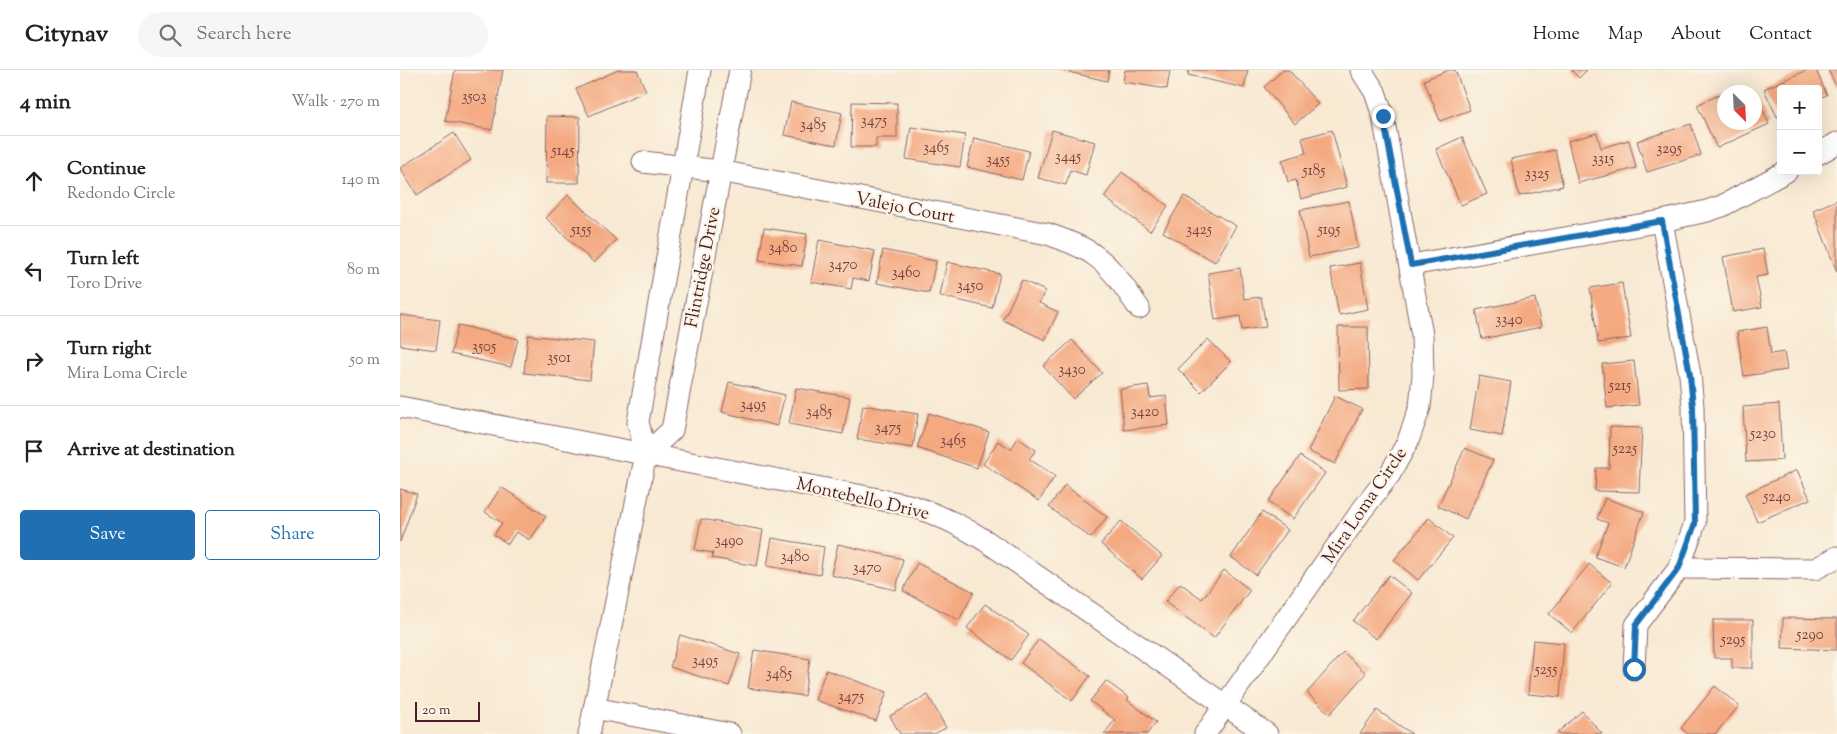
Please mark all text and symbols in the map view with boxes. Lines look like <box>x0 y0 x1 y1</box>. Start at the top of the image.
search box <box>138 12 488 57</box>
text: Citynav <box>25 18 108 52</box>
icon: search <box>156 21 184 49</box>
text: Search here <box>196 21 292 48</box>
text: Home <box>1533 22 1580 48</box>
text: Map <box>1608 22 1643 48</box>
text: About <box>1671 22 1721 48</box>
text: Contact <box>1749 22 1812 48</box>
north arrow <box>1717 85 1762 130</box>
map controls <box>1777 85 1822 175</box>
button: + <box>1777 85 1822 130</box>
house number: 3503 <box>461 87 487 108</box>
text: 4 min <box>20 88 71 118</box>
text: Walk · 270 m <box>291 91 380 114</box>
route end <box>1372 105 1395 128</box>
house number: 3475 <box>861 111 887 132</box>
house number: 3485 <box>800 115 826 136</box>
button: − <box>1777 130 1822 175</box>
house number: 3465 <box>923 138 949 159</box>
house number: 3295 <box>1656 139 1682 160</box>
house number: 5145 <box>551 141 574 162</box>
house number: 3445 <box>1055 147 1081 168</box>
house number: 3315 <box>1592 149 1614 170</box>
house number: 3455 <box>986 150 1010 171</box>
text: Continue <box>67 156 146 183</box>
house number: 5185 <box>1302 161 1325 182</box>
house number: 3325 <box>1525 164 1549 185</box>
icon: ahead <box>20 167 48 195</box>
text: 140 m <box>342 169 380 192</box>
text: Redondo Circle <box>67 183 176 206</box>
street label: Valejo Court <box>853 187 957 231</box>
street label: Flintridge Drive <box>679 205 728 330</box>
house number: 5155 <box>570 220 591 241</box>
house number: 3425 <box>1186 220 1212 241</box>
house number: 5195 <box>1317 220 1340 241</box>
house number: 3480 <box>768 238 798 259</box>
text: Turn left <box>67 246 139 273</box>
house number: 3470 <box>829 255 857 276</box>
icon: left <box>20 257 48 285</box>
text: 80 m <box>347 259 380 282</box>
house number: 3460 <box>892 263 920 284</box>
text: Toro Drive <box>67 273 142 296</box>
house number: 3450 <box>957 276 983 297</box>
house number: 3340 <box>1495 310 1523 331</box>
text: Turn right <box>67 336 151 363</box>
house number: 3505 <box>472 337 496 358</box>
icon: right <box>20 347 48 375</box>
house number: 3501 <box>547 348 571 369</box>
text: 50 m <box>349 349 380 372</box>
house number: 3430 <box>1058 360 1086 381</box>
text: Mira Loma Circle <box>67 363 187 386</box>
house number: 5215 <box>1608 376 1631 397</box>
house number: 3495 <box>740 395 766 416</box>
house number: 3485 <box>806 402 832 423</box>
house number: 3420 <box>1131 402 1159 423</box>
house number: 3475 <box>875 418 901 439</box>
house number: 5230 <box>1749 424 1776 445</box>
house number: 3465 <box>940 431 966 452</box>
icon: arrive <box>20 437 48 465</box>
text: Arrive at destination <box>67 437 235 464</box>
house number: 5225 <box>1612 439 1637 460</box>
street label: Mira Loma Circle <box>1317 443 1414 570</box>
street label: Montebello Drive <box>793 472 932 528</box>
house number: 5240 <box>1762 487 1791 508</box>
button: Save <box>20 510 195 560</box>
button: Share <box>205 510 380 560</box>
house number: 3490 <box>715 531 743 552</box>
house number: 3480 <box>780 547 810 568</box>
house number: 3470 <box>853 558 881 579</box>
house number: 5290 <box>1795 625 1824 646</box>
house number: 5295 <box>1720 630 1745 651</box>
house number: 3495 <box>692 651 718 672</box>
route start <box>1623 658 1646 681</box>
house number: 5255 <box>1534 660 1557 681</box>
house number: 3485 <box>766 664 792 685</box>
house number: 3475 <box>838 687 864 708</box>
scale bar <box>415 699 480 722</box>
text: 20 m <box>422 701 451 721</box>

